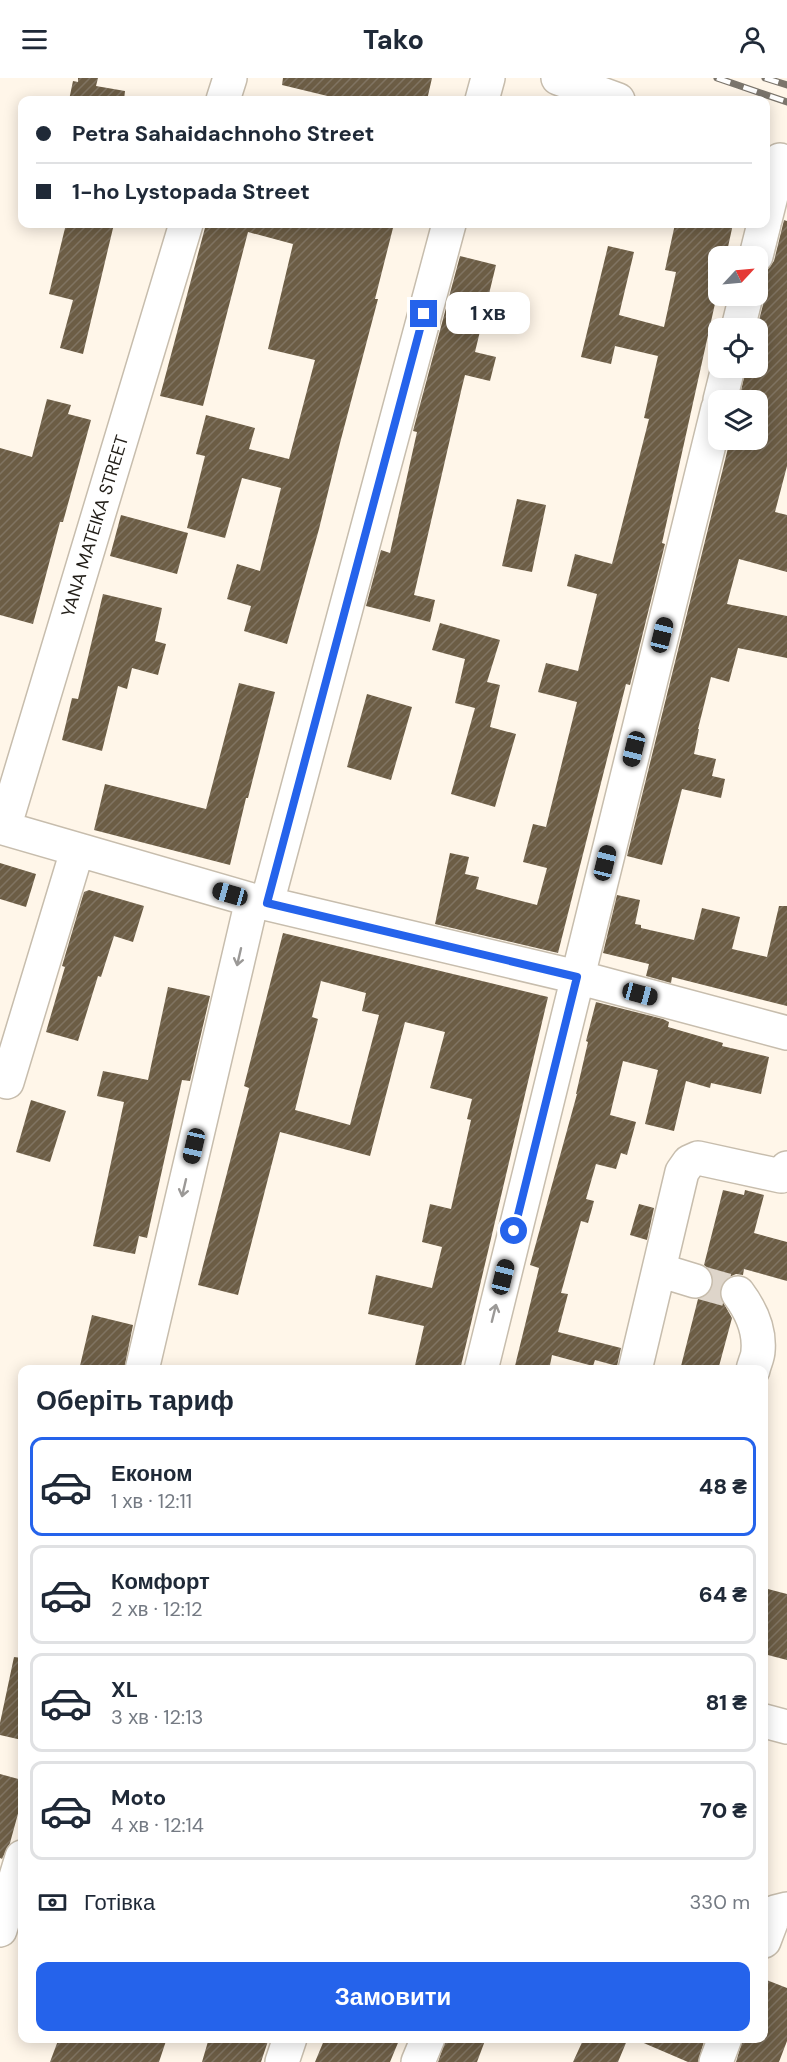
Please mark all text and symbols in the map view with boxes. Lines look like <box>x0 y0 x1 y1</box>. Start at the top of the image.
text: Tako <box>363 22 424 57</box>
icon: menu <box>18 23 51 56</box>
icon: person <box>736 23 769 56</box>
text: Petra Sahaidachnoho Street <box>72 119 374 148</box>
text: 1-ho Lystopada Street <box>72 177 310 206</box>
north arrow <box>708 246 768 306</box>
map controls <box>708 246 768 450</box>
callout: 1 хв <box>445 293 529 335</box>
route end <box>410 300 437 327</box>
text: 1 хв <box>470 300 506 326</box>
button: locate <box>708 318 768 378</box>
button: layers <box>708 390 768 450</box>
street label: YANA MATEIKA STREET <box>56 432 134 620</box>
car <box>649 615 675 655</box>
car <box>621 729 647 769</box>
car <box>592 843 618 883</box>
car <box>210 880 250 908</box>
one-way arrow <box>232 948 244 967</box>
car <box>620 981 660 1007</box>
car <box>181 1126 207 1166</box>
one-way arrow <box>178 1178 190 1197</box>
route start <box>500 1217 527 1244</box>
car <box>490 1257 516 1297</box>
one-way arrow <box>489 1303 501 1322</box>
text: Оберіть тариф <box>36 1383 234 1418</box>
text: Економ <box>111 1459 193 1488</box>
icon: car <box>39 1460 93 1514</box>
text: 48 ₴ <box>699 1472 747 1501</box>
text: 1 хв · 12:11 <box>111 1488 192 1514</box>
text: Комфорт <box>111 1567 210 1596</box>
icon: car <box>39 1568 93 1622</box>
text: 64 ₴ <box>699 1580 747 1609</box>
text: 2 хв · 12:12 <box>111 1596 203 1622</box>
text: XL <box>111 1675 138 1704</box>
icon: car <box>39 1676 93 1730</box>
text: 81 ₴ <box>706 1688 747 1717</box>
text: 3 хв · 12:13 <box>111 1704 203 1730</box>
text: Moto <box>111 1783 166 1812</box>
icon: car <box>39 1784 93 1838</box>
text: 70 ₴ <box>700 1796 747 1825</box>
text: 4 хв · 12:14 <box>111 1812 204 1838</box>
icon: cash <box>36 1886 69 1919</box>
text: Готівка <box>84 1888 155 1917</box>
text: 330 m <box>690 1889 750 1915</box>
button: Замовити <box>36 1962 750 2031</box>

